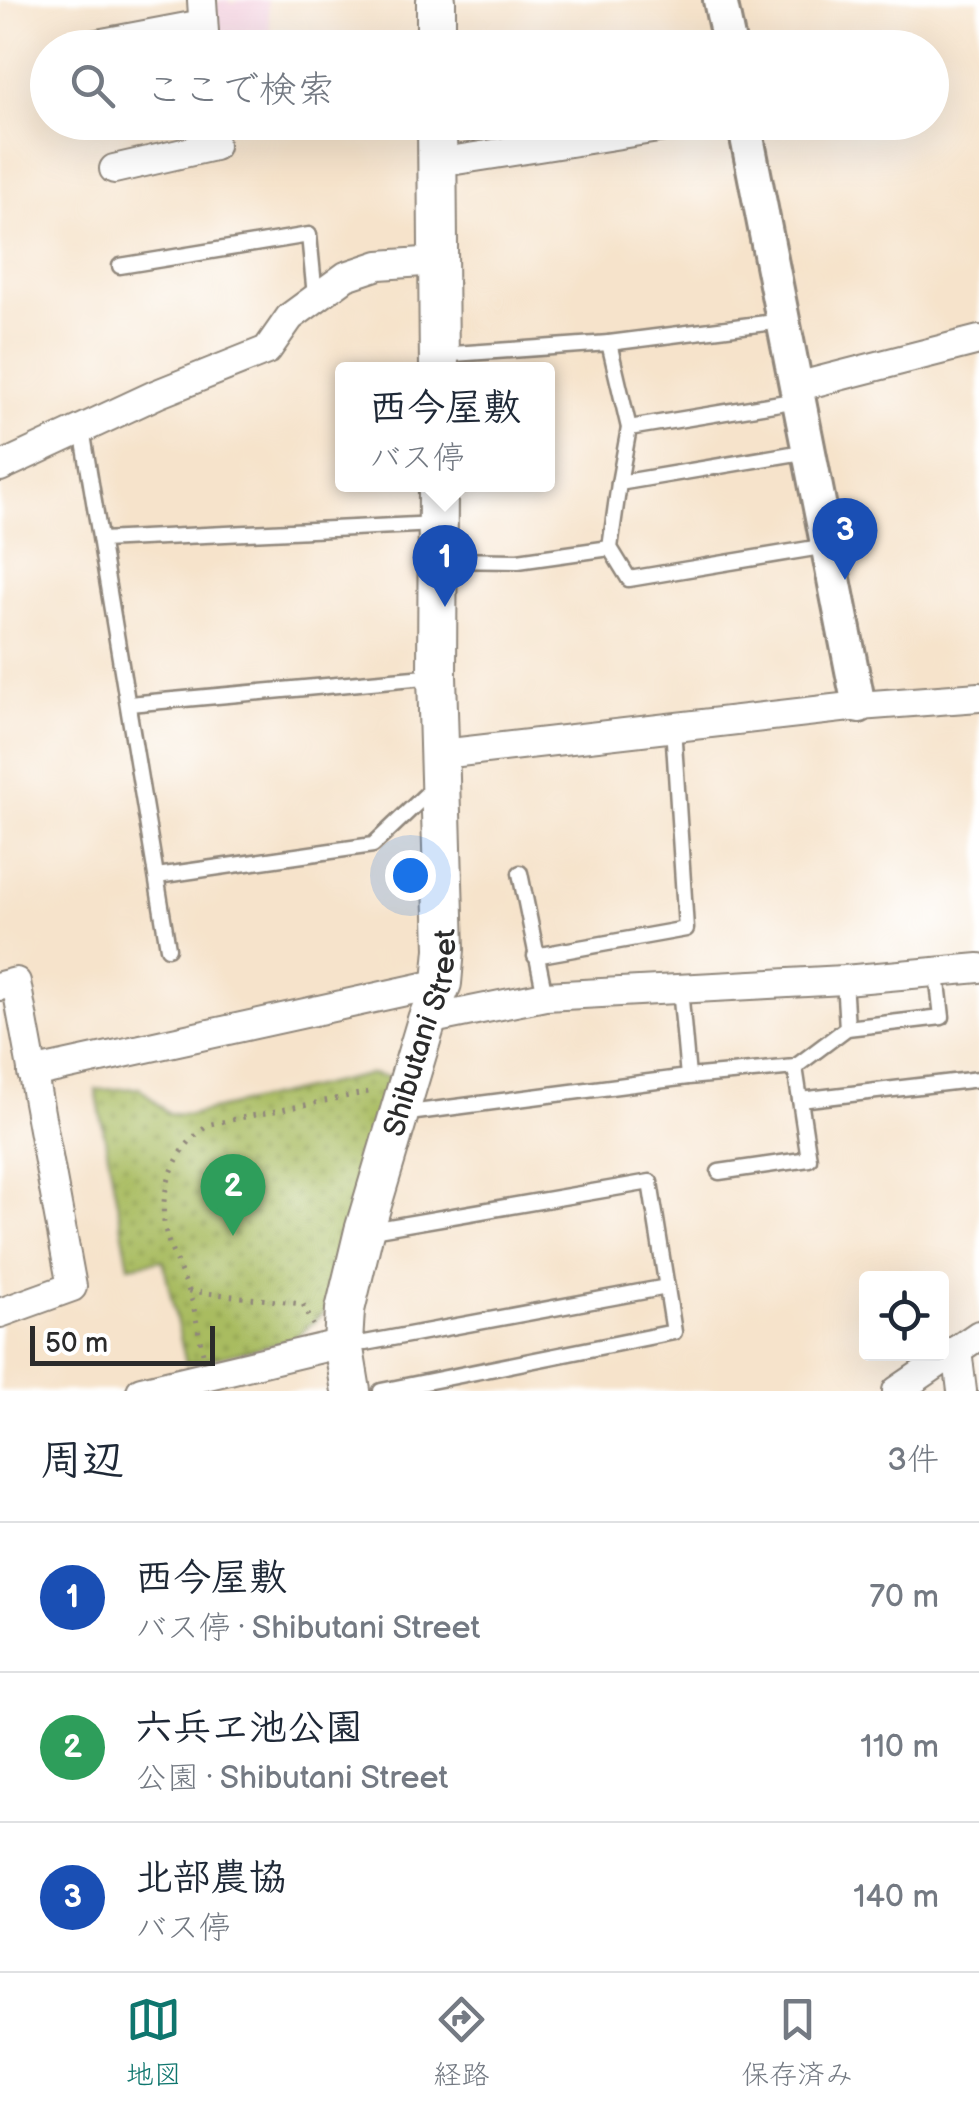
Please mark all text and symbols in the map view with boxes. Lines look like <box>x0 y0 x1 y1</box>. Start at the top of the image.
search box <box>30 30 949 140</box>
icon: search <box>65 58 120 113</box>
text: ここで検索 <box>145 68 335 113</box>
popup <box>335 362 555 492</box>
text: 西今屋敷 <box>369 386 521 431</box>
text: バス停 <box>369 439 465 478</box>
pin: 3 <box>812 498 878 580</box>
pin: 1 <box>412 524 478 607</box>
your location <box>385 850 436 901</box>
street label: Shibutani Street <box>376 929 464 1141</box>
pin: 2 <box>200 1154 266 1236</box>
map controls <box>859 1271 949 1361</box>
button: locate <box>859 1271 949 1361</box>
scale bar <box>30 1321 215 1366</box>
text: 50 m <box>45 1327 108 1360</box>
text: 周辺 <box>40 1436 124 1487</box>
text: 3件 <box>887 1441 939 1480</box>
text: 西今屋敷 <box>135 1556 287 1601</box>
text: 1 <box>66 1578 79 1617</box>
text: 70 m <box>869 1578 939 1617</box>
text: バス停 · Shibutani Street <box>135 1609 480 1648</box>
text: 六兵ヱ池公園 <box>135 1706 363 1751</box>
text: 2 <box>63 1728 82 1767</box>
text: 110 m <box>860 1728 939 1767</box>
text: 公園 · Shibutani Street <box>135 1759 448 1798</box>
text: 北部農協 <box>135 1856 287 1901</box>
text: 3 <box>63 1878 82 1917</box>
text: 140 m <box>853 1878 939 1917</box>
text: バス停 <box>135 1909 231 1948</box>
tab: 地図 <box>126 1992 182 2092</box>
tab: 経路 <box>433 1992 489 2092</box>
tab: 保存済み <box>741 1992 853 2092</box>

